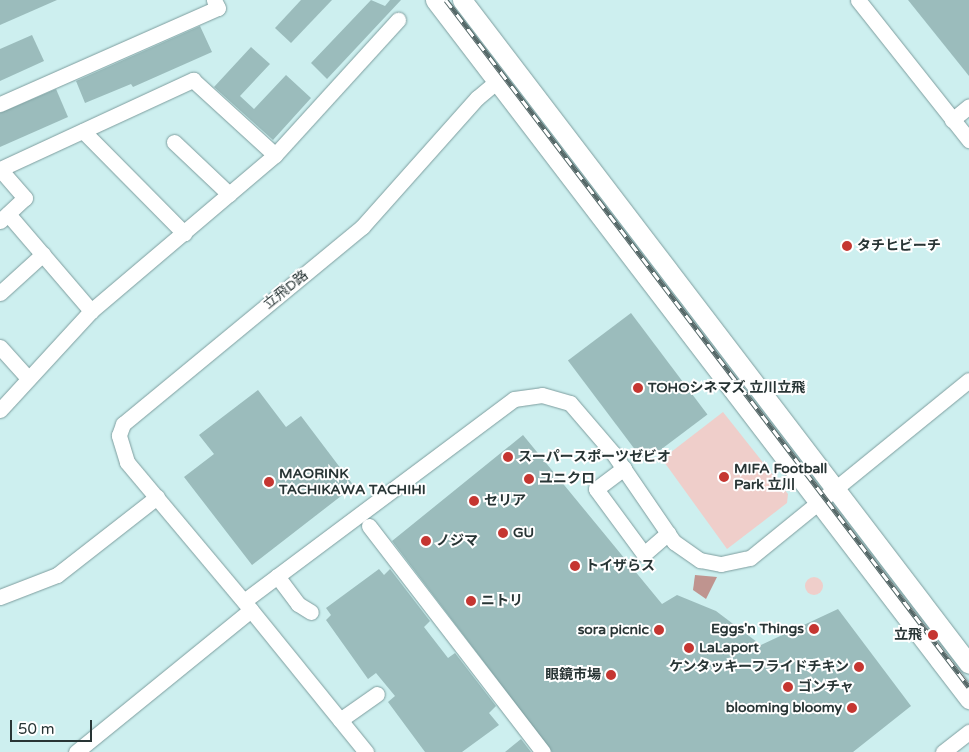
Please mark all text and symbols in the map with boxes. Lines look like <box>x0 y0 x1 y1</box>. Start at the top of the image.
place label: タチヒビーチ <box>857 238 941 254</box>
marker: タチヒビーチ <box>841 240 853 252</box>
street label: 立飛D路 <box>260 267 312 313</box>
place label: TOHOシネマズ 立川立飛 <box>648 380 805 396</box>
marker: TOHOシネマズ 立川立飛 <box>632 382 644 394</box>
place label: スーパースポーツゼビオ <box>518 449 672 465</box>
marker: スーパースポーツゼビオ <box>502 451 514 463</box>
place label: MIFA Football Park 立川 <box>734 461 827 494</box>
place label: MAORINK TACHIKAWA TACHIHI <box>279 466 426 498</box>
place label: ユニクロ <box>539 471 595 487</box>
marker: MIFA Football Park 立川 <box>718 471 730 483</box>
marker: ユニクロ <box>523 473 535 485</box>
marker: MAORINK TACHIKAWA TACHIHI <box>263 476 275 488</box>
place label: セリア <box>484 493 526 509</box>
marker: セリア <box>468 495 480 507</box>
place label: GU <box>513 525 534 541</box>
marker: GU <box>497 527 509 539</box>
place label: ノジマ <box>436 533 478 549</box>
marker: ノジマ <box>420 535 432 547</box>
place label: トイザらス <box>585 558 655 574</box>
marker: トイザらス <box>569 560 581 572</box>
place label: ニトリ <box>481 593 523 609</box>
marker: ニトリ <box>465 595 477 607</box>
place label: Eggs'n Things <box>711 621 804 637</box>
place label: sora picnic <box>578 622 649 638</box>
marker: Eggs'n Things <box>808 623 820 635</box>
marker: sora picnic <box>653 624 665 636</box>
place label: 立飛 <box>894 627 922 643</box>
marker: 立飛 <box>926 628 940 642</box>
place label: LaLaport <box>699 640 759 656</box>
marker: LaLaport <box>683 642 695 654</box>
place label: ケンタッキーフライドチキン <box>667 659 849 675</box>
marker: ケンタッキーフライドチキン <box>853 661 865 673</box>
place label: 眼鏡市場 <box>545 667 601 683</box>
marker: 眼鏡市場 <box>605 669 617 681</box>
place label: ゴンチャ <box>798 679 854 695</box>
marker: ゴンチャ <box>782 681 794 693</box>
place label: blooming bloomy <box>726 700 842 716</box>
marker: blooming bloomy <box>846 702 858 714</box>
scale bar <box>12 710 95 742</box>
text: 50 m <box>18 720 55 738</box>

